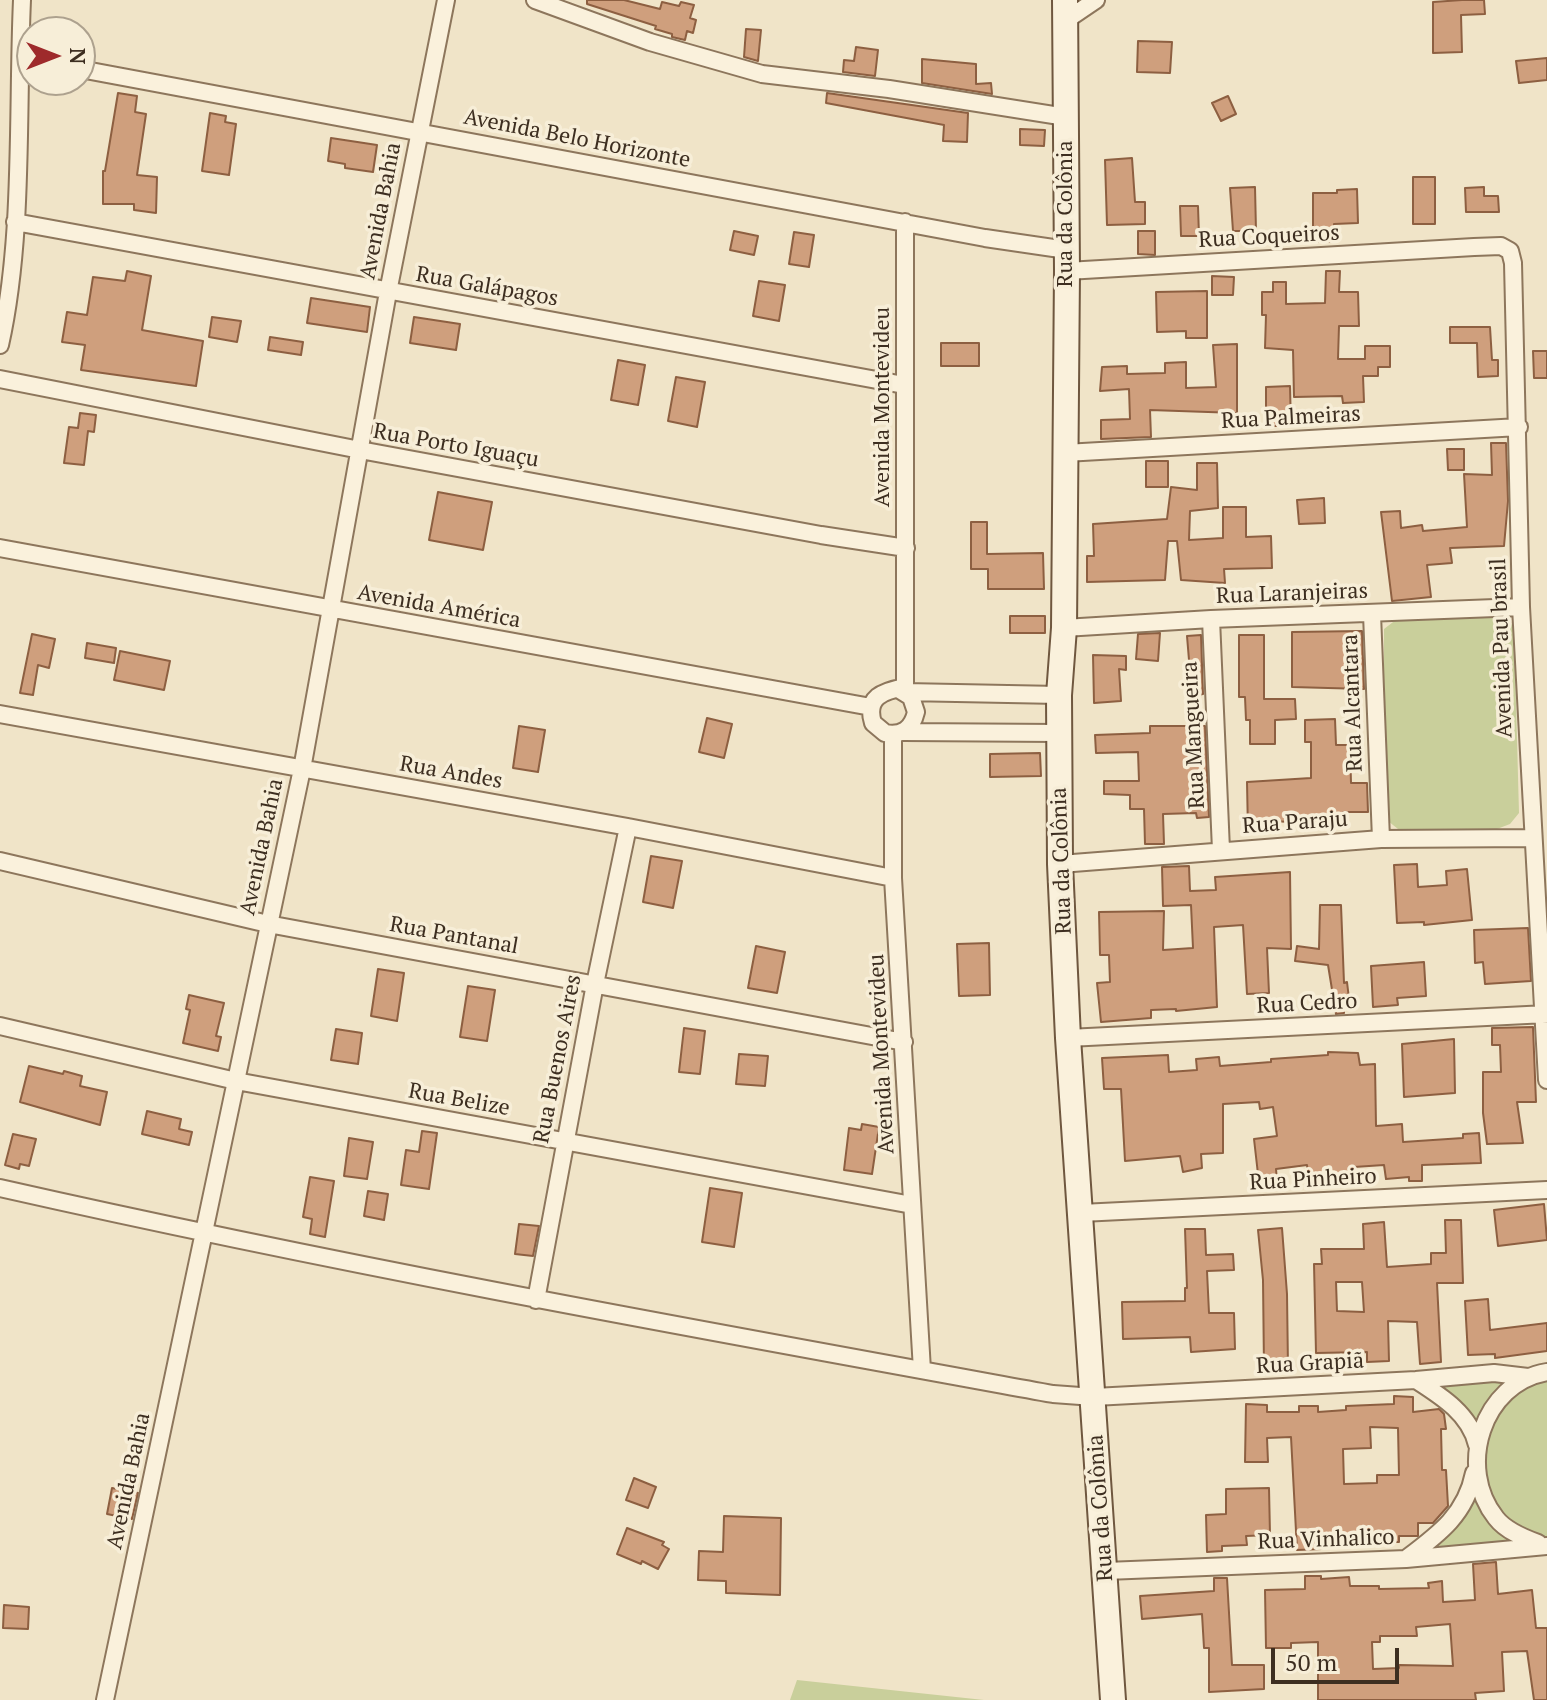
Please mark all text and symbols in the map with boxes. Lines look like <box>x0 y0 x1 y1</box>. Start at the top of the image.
north arrow <box>16 16 96 96</box>
text: N <box>64 48 93 64</box>
street label: Avenida Belo Horizonte <box>461 104 693 174</box>
street label: Avenida Bahia <box>355 140 407 282</box>
street label: Rua da Colônia <box>1053 140 1079 288</box>
street label: Rua Coqueiros <box>1198 220 1340 254</box>
street label: Rua Galápagos <box>414 262 560 312</box>
street label: Avenida Montevideu <box>870 307 896 507</box>
street label: Rua Palmeiras <box>1221 401 1361 435</box>
street label: Rua Porto Iguaçu <box>371 418 541 474</box>
street label: Avenida Pau brasil <box>1486 558 1518 738</box>
street label: Rua Laranjeiras <box>1216 578 1368 610</box>
street label: Avenida América <box>355 580 523 634</box>
street label: Rua Alcantara <box>1337 634 1369 772</box>
street label: Rua Mangueira <box>1177 661 1211 809</box>
street label: Rua Andes <box>398 751 504 795</box>
street label: Avenida Bahia <box>235 776 289 918</box>
street label: Rua da Colônia <box>1046 787 1078 935</box>
street label: Rua Paraju <box>1241 806 1349 840</box>
street label: Rua Pantanal <box>387 912 521 960</box>
street label: Avenida Montevideu <box>864 953 900 1155</box>
street label: Rua Buenos Aires <box>529 972 587 1146</box>
street label: Rua Cedro <box>1256 988 1358 1020</box>
street label: Rua Belize <box>406 1078 512 1122</box>
street label: Rua Pinheiro <box>1249 1163 1377 1197</box>
street label: Rua Grapiã <box>1255 1348 1365 1380</box>
street label: Avenida Bahia <box>102 1410 156 1552</box>
street label: Rua da Colônia <box>1083 1434 1119 1582</box>
street label: Rua Vinhalico <box>1257 1524 1395 1556</box>
scale bar <box>1275 1632 1403 1682</box>
text: 50 m <box>1285 1646 1337 1678</box>

